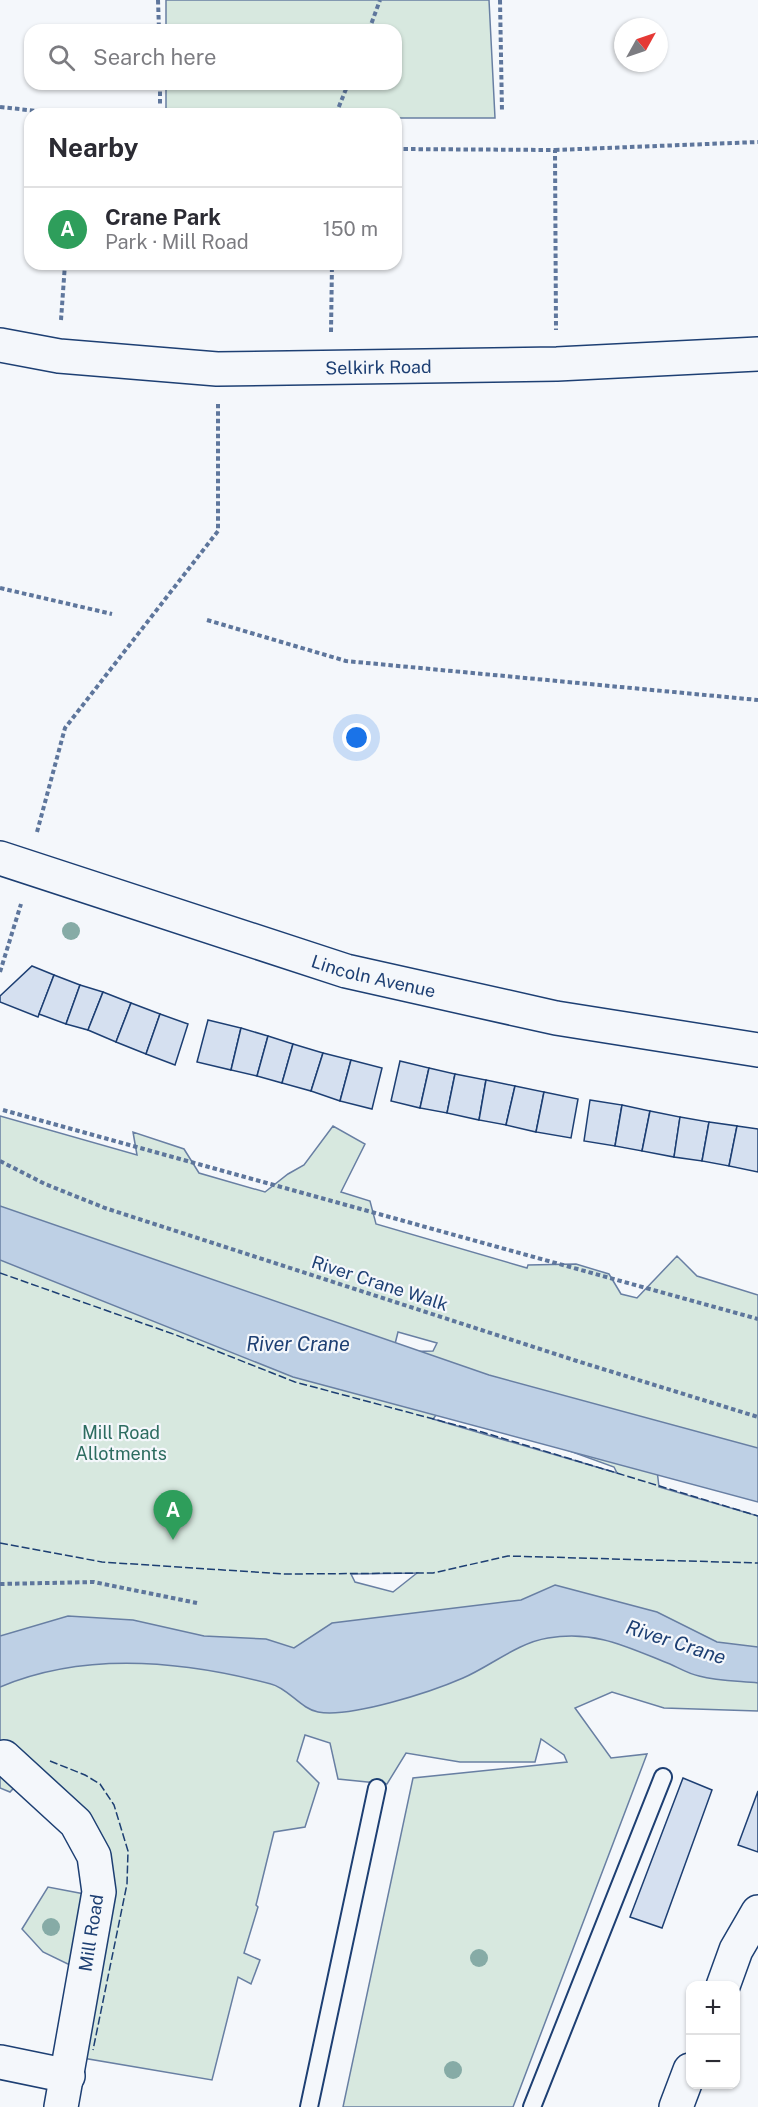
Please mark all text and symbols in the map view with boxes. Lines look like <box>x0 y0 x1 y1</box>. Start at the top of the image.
north arrow <box>614 18 668 72</box>
search box <box>24 24 402 90</box>
icon: search <box>45 41 78 74</box>
text: Search here <box>93 44 217 70</box>
text: Nearby <box>48 132 138 163</box>
text: Crane Park <box>105 204 221 230</box>
text: A <box>60 217 75 241</box>
text: 150 m <box>323 217 378 241</box>
text: Park · Mill Road <box>105 230 249 254</box>
street label: Selkirk Road <box>325 355 432 378</box>
your location <box>342 723 371 752</box>
street label: Lincoln Avenue <box>309 950 438 1001</box>
street label: River Crane Walk <box>309 1251 451 1315</box>
water label: River Crane <box>246 1332 350 1356</box>
park label: Mill Road Allotments <box>75 1422 167 1464</box>
pin: A <box>154 1490 192 1540</box>
water label: River Crane <box>623 1615 729 1669</box>
street label: Mill Road <box>75 1893 107 1973</box>
map controls <box>686 1981 740 2089</box>
button: + <box>686 1981 740 2035</box>
button: − <box>686 2035 740 2089</box>

